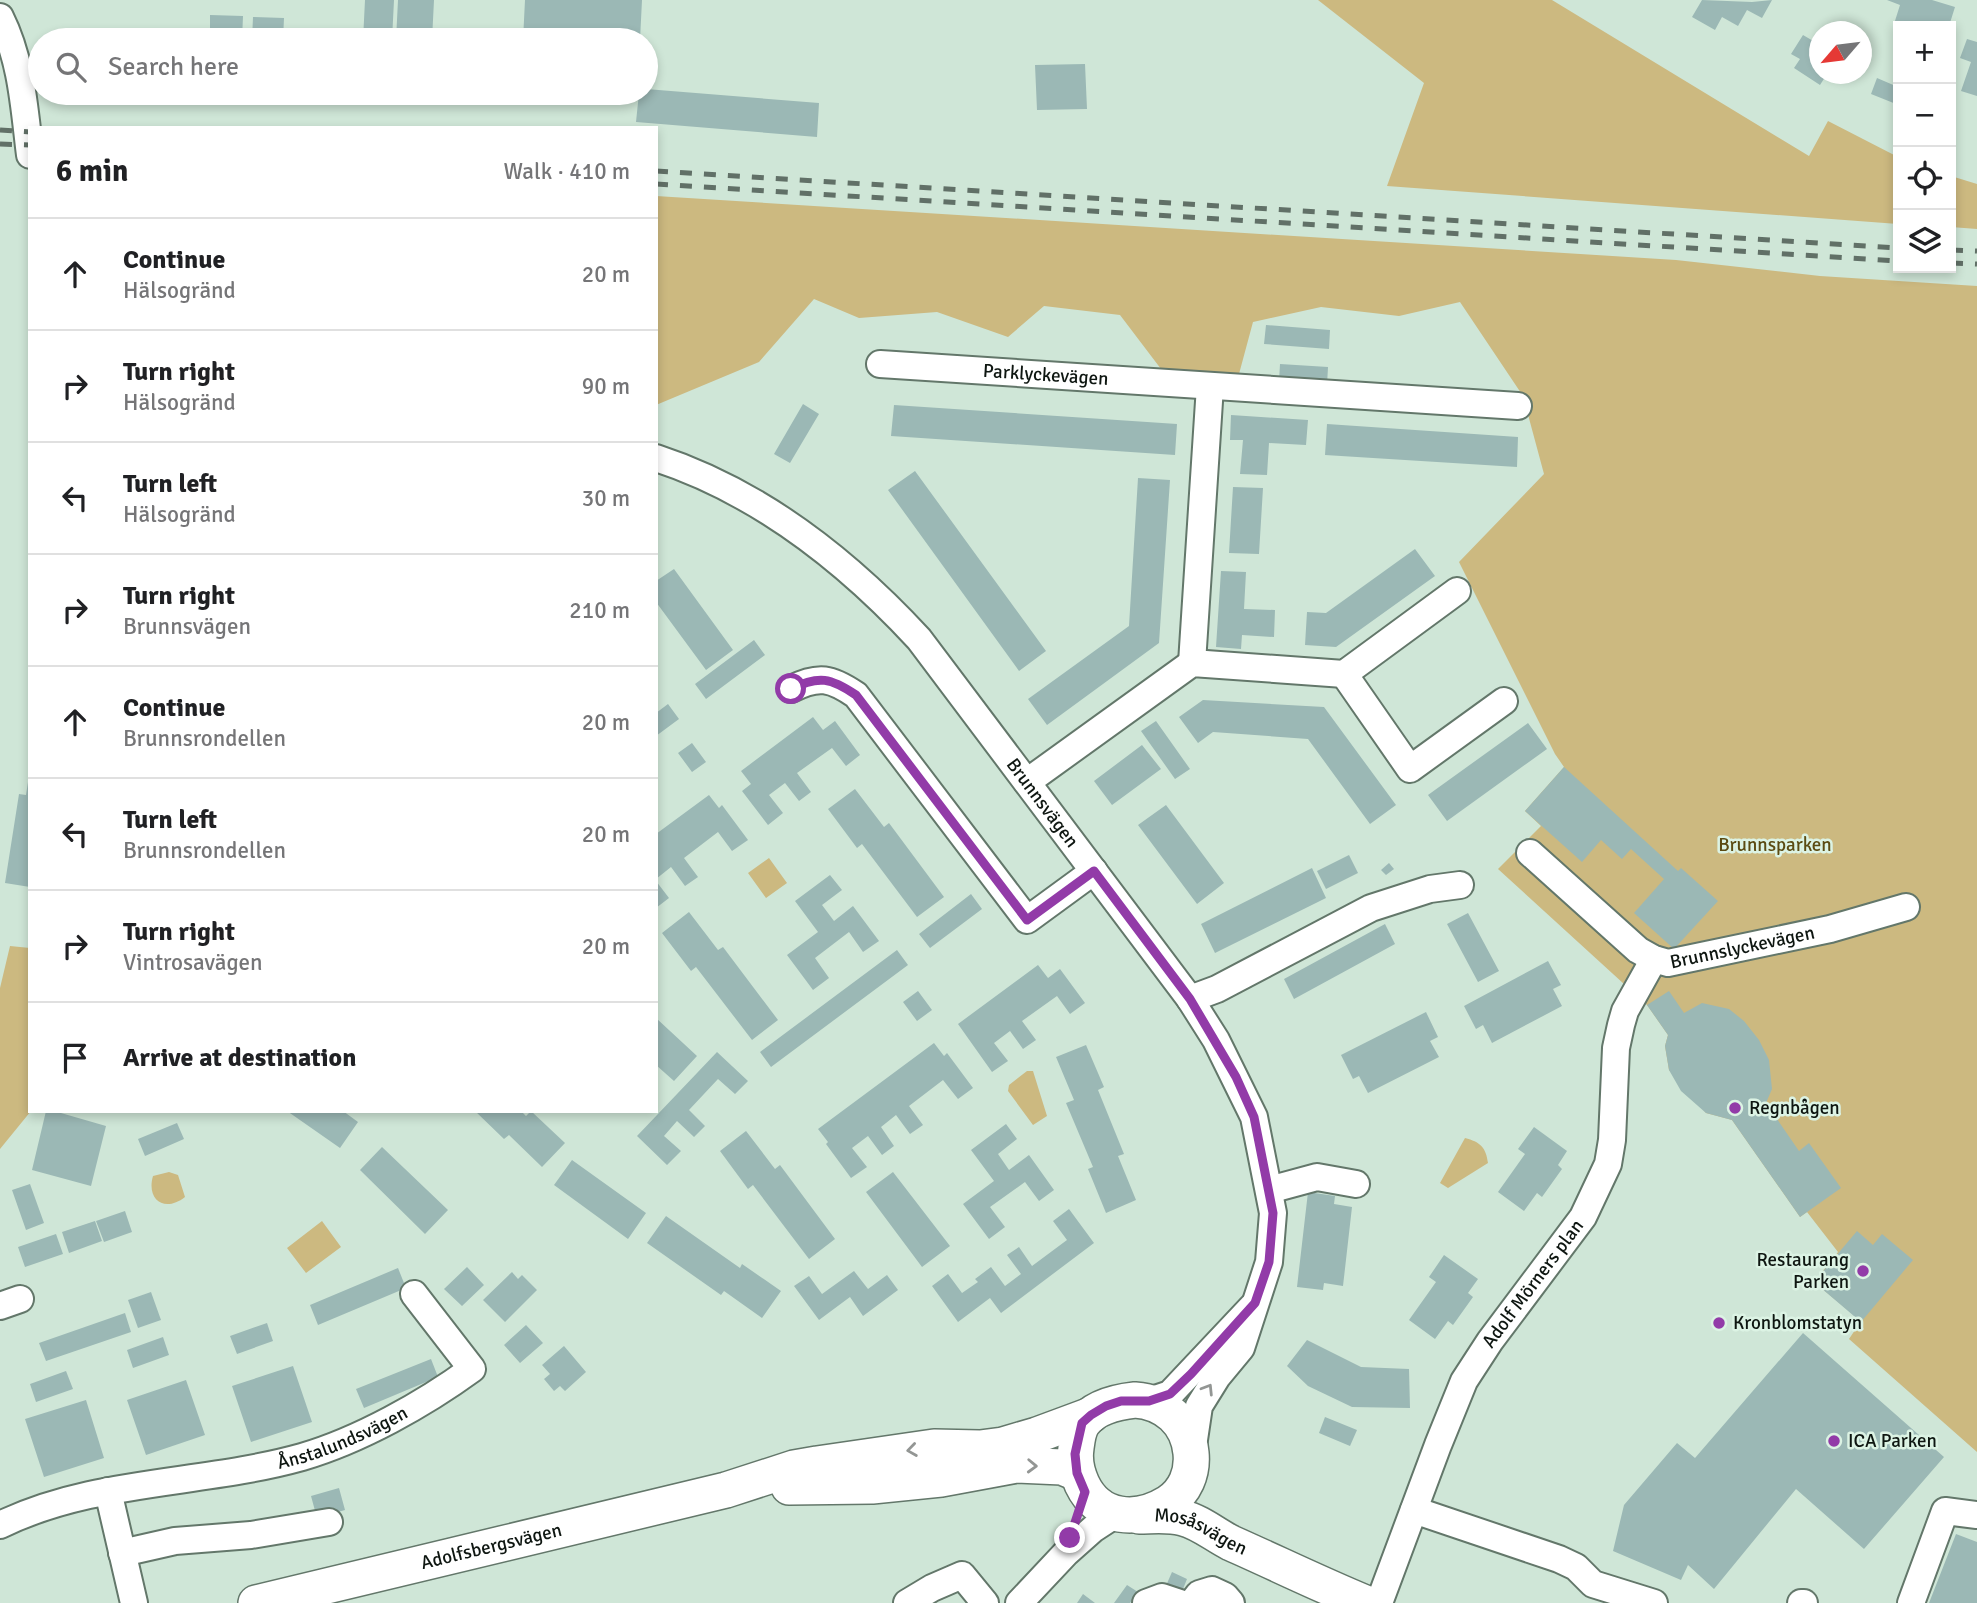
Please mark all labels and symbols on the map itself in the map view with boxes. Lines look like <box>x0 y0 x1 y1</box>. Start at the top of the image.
north arrow <box>1809 21 1872 84</box>
street label: Parklyckevägen <box>982 359 1109 391</box>
route start <box>775 673 806 704</box>
street label: Brunnsvägen <box>1001 753 1084 852</box>
park label: Brunnsparken <box>1718 833 1832 857</box>
street label: Brunnslyckevägen <box>1668 921 1817 974</box>
place label: Regnbågen <box>1749 1096 1840 1120</box>
marker: Regnbågen <box>1727 1100 1743 1116</box>
street label: Adolf Mörners plan <box>1477 1215 1589 1352</box>
place label: Restaurang Parken <box>1756 1248 1849 1294</box>
marker: Restaurang Parken <box>1855 1263 1871 1279</box>
place label: Kronblomstatyn <box>1733 1311 1862 1335</box>
marker: Kronblomstatyn <box>1711 1315 1727 1331</box>
one-way arrow <box>1200 1384 1213 1397</box>
street label: Ånstalundsvägen <box>275 1401 412 1475</box>
place label: ICA Parken <box>1848 1429 1937 1453</box>
marker: ICA Parken <box>1826 1433 1842 1449</box>
one-way arrow <box>906 1443 918 1458</box>
one-way arrow <box>1027 1458 1038 1473</box>
street label: Mosåsvägen <box>1154 1503 1251 1561</box>
street label: Adolfsbergsvägen <box>418 1518 564 1575</box>
route end <box>1054 1522 1085 1553</box>

